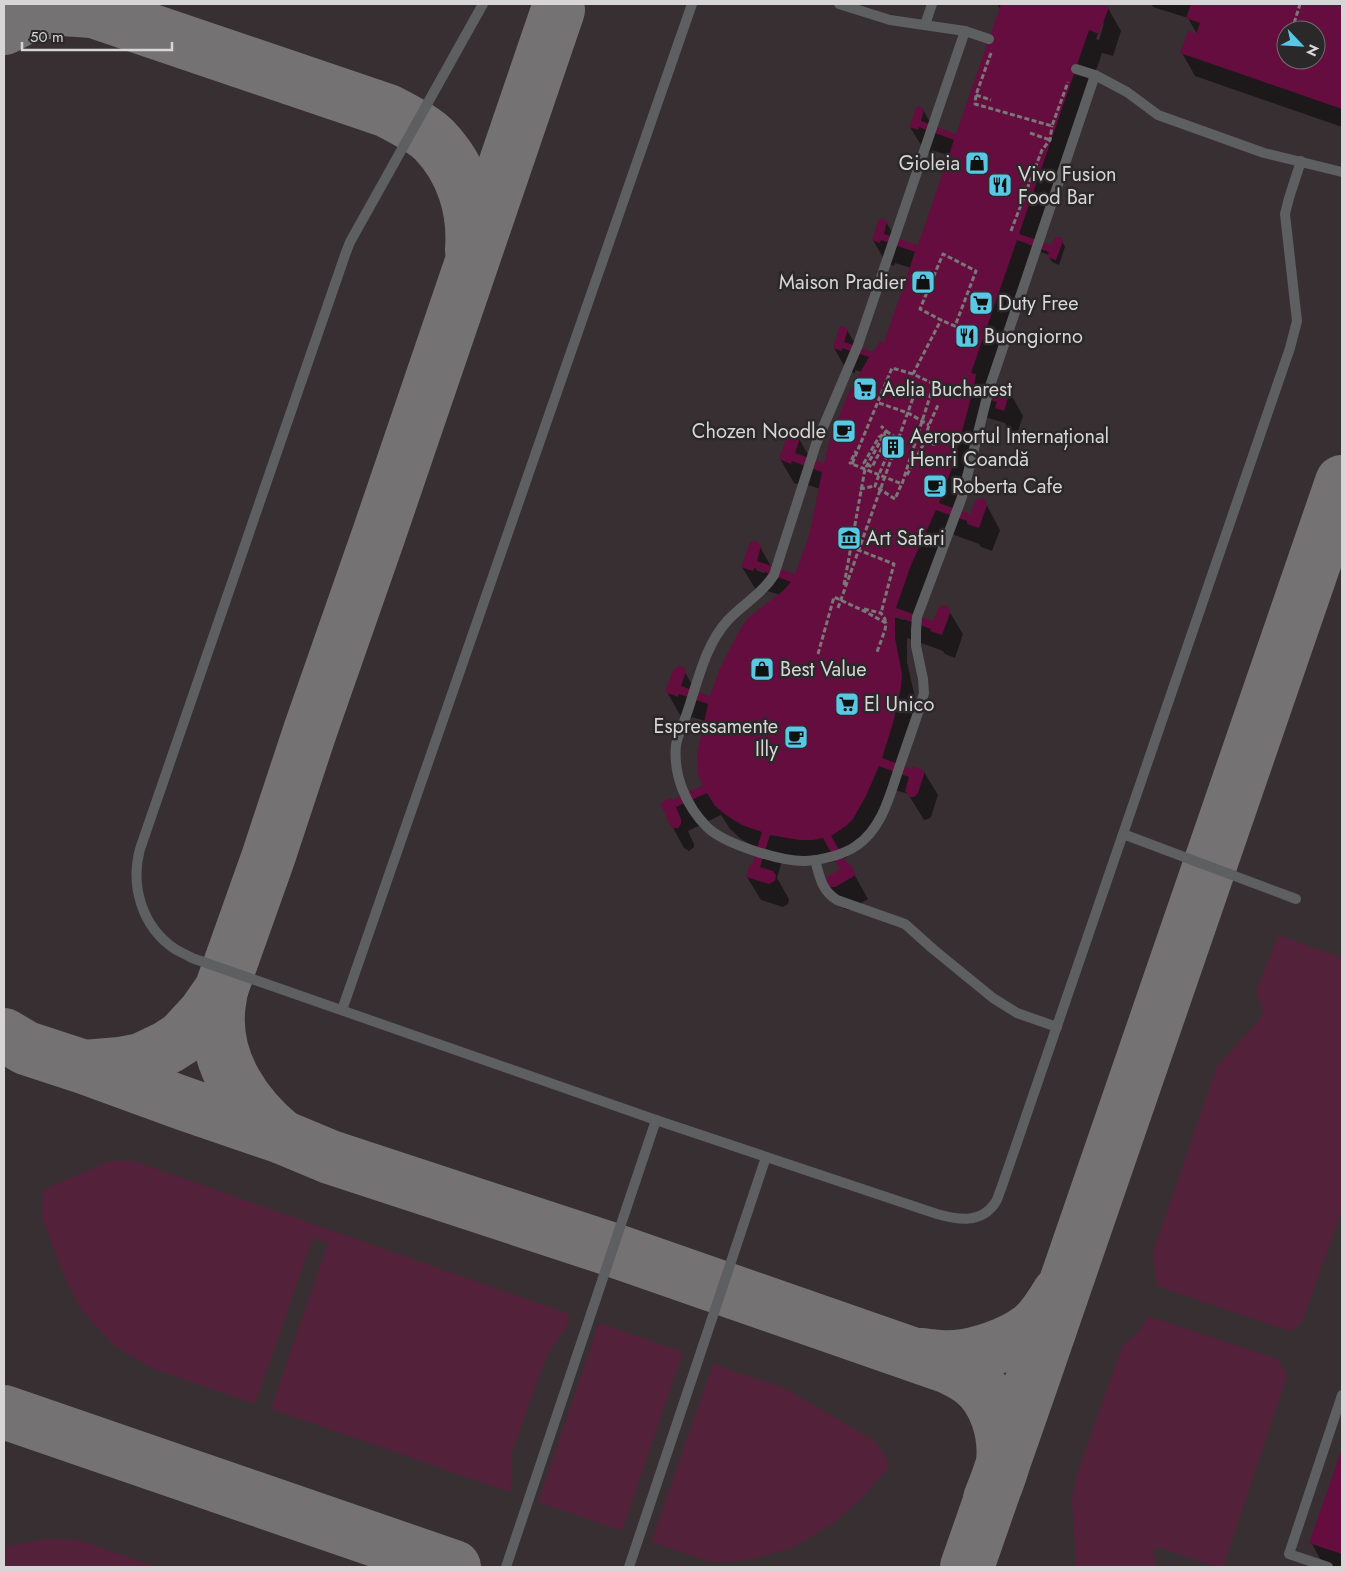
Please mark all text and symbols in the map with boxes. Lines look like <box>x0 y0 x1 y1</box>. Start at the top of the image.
scale bar <box>22 20 172 52</box>
north arrow <box>1276 20 1326 70</box>
text: 50 m <box>30 26 64 48</box>
text: N <box>1301 41 1324 60</box>
place label: Gioleia <box>899 149 960 178</box>
shop icon: Gioleia <box>964 150 990 176</box>
place label: Vivo Fusion Food Bar <box>1018 160 1117 212</box>
restaurant icon: Vivo Fusion Food Bar <box>987 172 1013 198</box>
place label: Maison Pradier <box>779 268 906 297</box>
shop icon: Maison Pradier <box>910 269 936 295</box>
place label: Duty Free <box>998 289 1078 318</box>
supermarket icon: Duty Free <box>968 290 994 316</box>
place label: Buongiorno <box>984 322 1083 351</box>
restaurant icon: Buongiorno <box>954 323 980 349</box>
place label: Aelia Bucharest <box>882 375 1012 404</box>
supermarket icon: Aelia Bucharest <box>852 376 878 402</box>
place label: Chozen Noodle <box>692 417 826 446</box>
cafe icon: Chozen Noodle <box>831 418 857 444</box>
place label: Aeroportul Internațional Henri Coandă <box>910 422 1109 474</box>
building icon: Aeroportul Internațional Henri Coandă <box>880 434 906 460</box>
place label: Roberta Cafe <box>952 472 1062 501</box>
cafe icon: Roberta Cafe <box>922 473 948 499</box>
place label: Art Safari <box>866 524 945 553</box>
museum icon: Art Safari <box>836 525 862 551</box>
place label: Best Value <box>780 655 867 684</box>
shop icon: Best Value <box>749 656 775 682</box>
place label: El Unico <box>864 690 934 719</box>
supermarket icon: El Unico <box>834 691 860 717</box>
place label: Espressamente Illy <box>653 712 778 764</box>
cafe icon: Espressamente Illy <box>783 724 809 750</box>

